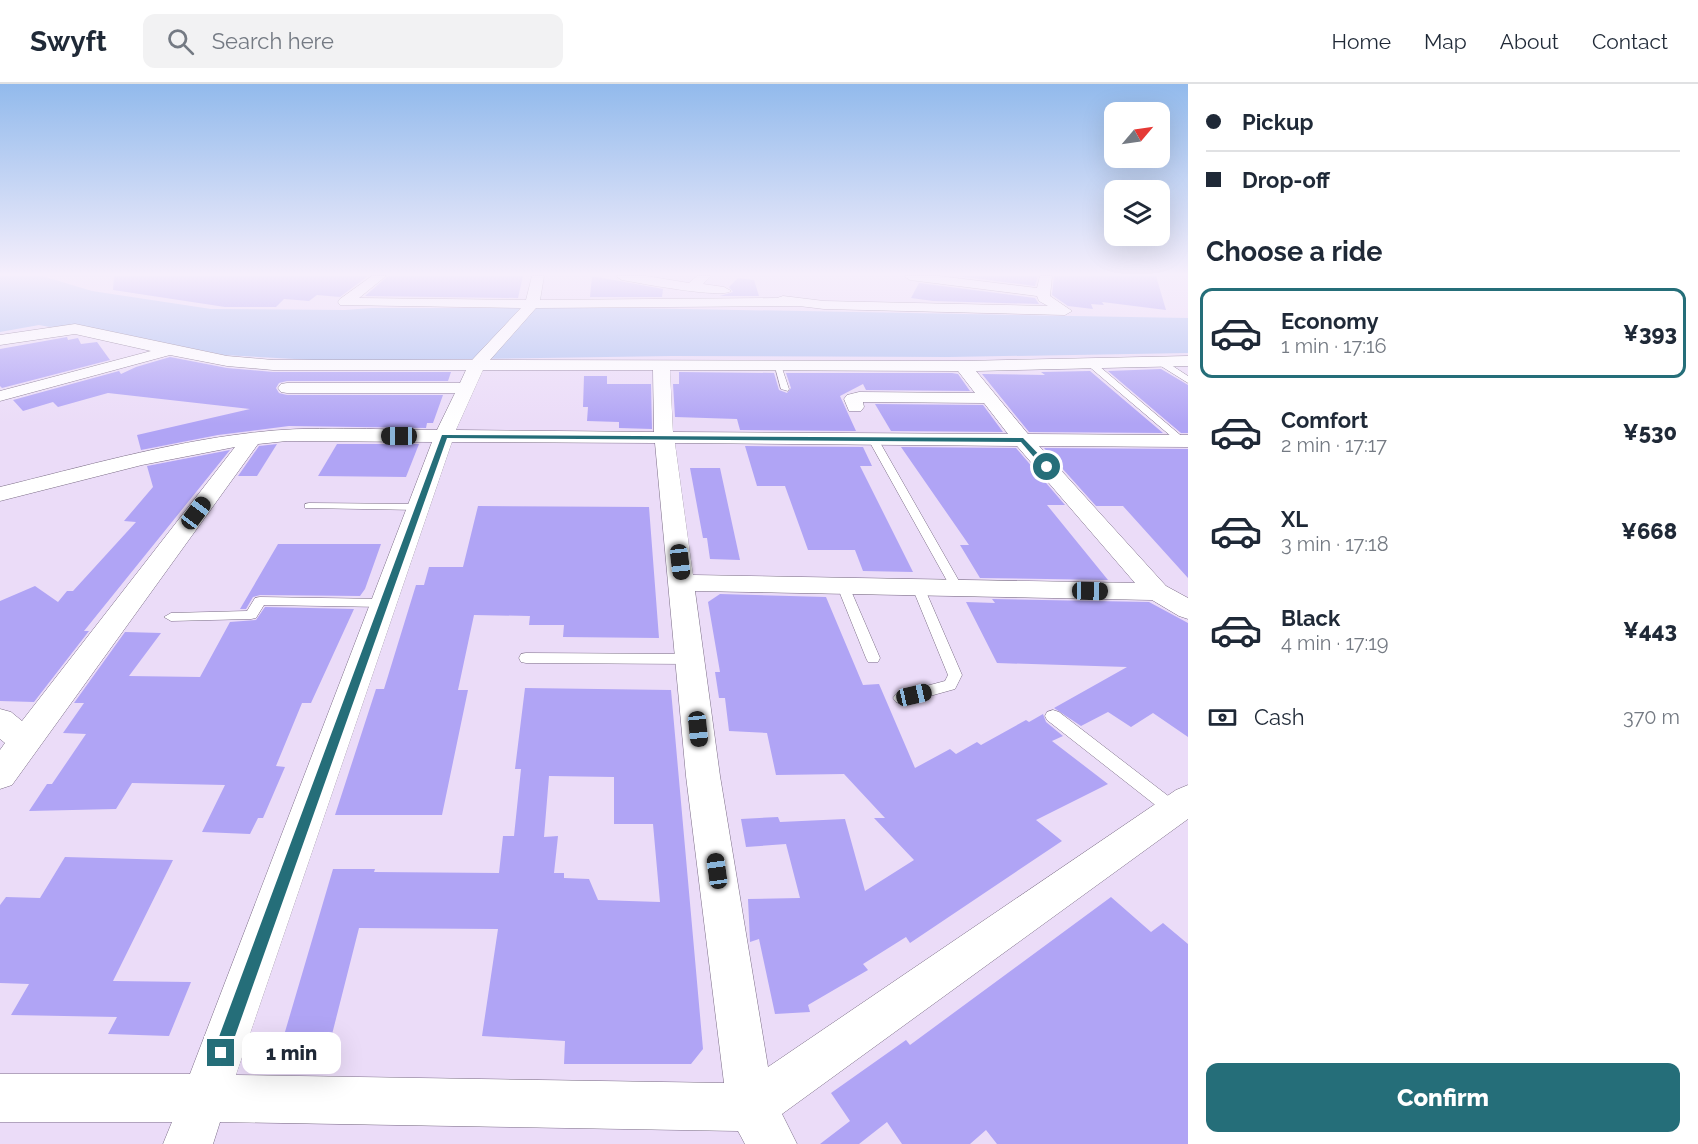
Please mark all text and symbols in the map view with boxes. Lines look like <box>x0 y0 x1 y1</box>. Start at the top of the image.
search box <box>143 14 563 68</box>
text: Swyft <box>30 25 107 58</box>
icon: search <box>164 25 197 58</box>
text: Search here <box>212 28 334 54</box>
text: Home <box>1332 29 1391 54</box>
text: Map <box>1424 29 1467 54</box>
text: About <box>1500 29 1559 54</box>
text: Contact <box>1592 29 1668 54</box>
north arrow <box>1104 102 1170 168</box>
map controls <box>1104 102 1170 246</box>
text: Pickup <box>1242 109 1314 135</box>
text: Drop-off <box>1242 167 1330 193</box>
button: layers <box>1104 180 1170 246</box>
text: Choose a ride <box>1206 236 1382 267</box>
icon: car <box>1209 306 1263 360</box>
text: Economy <box>1281 308 1379 334</box>
text: ¥393 <box>1623 320 1677 346</box>
text: 1 min · 17:16 <box>1281 334 1387 358</box>
icon: car <box>1209 405 1263 459</box>
text: Comfort <box>1281 407 1368 433</box>
text: ¥530 <box>1623 419 1677 445</box>
car <box>381 427 417 445</box>
text: 2 min · 17:17 <box>1281 433 1387 457</box>
route start <box>1033 453 1060 480</box>
car <box>178 493 214 533</box>
icon: car <box>1209 504 1263 558</box>
text: XL <box>1281 506 1308 532</box>
text: ¥668 <box>1621 518 1677 544</box>
text: 3 min · 17:18 <box>1281 532 1389 556</box>
car <box>669 543 691 581</box>
car <box>1072 582 1108 600</box>
icon: car <box>1209 603 1263 657</box>
text: Black <box>1281 605 1340 631</box>
text: ¥443 <box>1623 617 1677 643</box>
text: 4 min · 17:19 <box>1281 631 1389 655</box>
car <box>894 682 934 708</box>
icon: cash <box>1206 701 1239 734</box>
text: Cash <box>1254 704 1305 730</box>
text: 370 m <box>1623 705 1680 729</box>
car <box>687 710 709 748</box>
car <box>706 852 728 890</box>
callout: 1 min <box>242 1032 341 1074</box>
route end <box>207 1039 234 1066</box>
text: 1 min <box>266 1041 317 1065</box>
button: Confirm <box>1206 1063 1680 1132</box>

